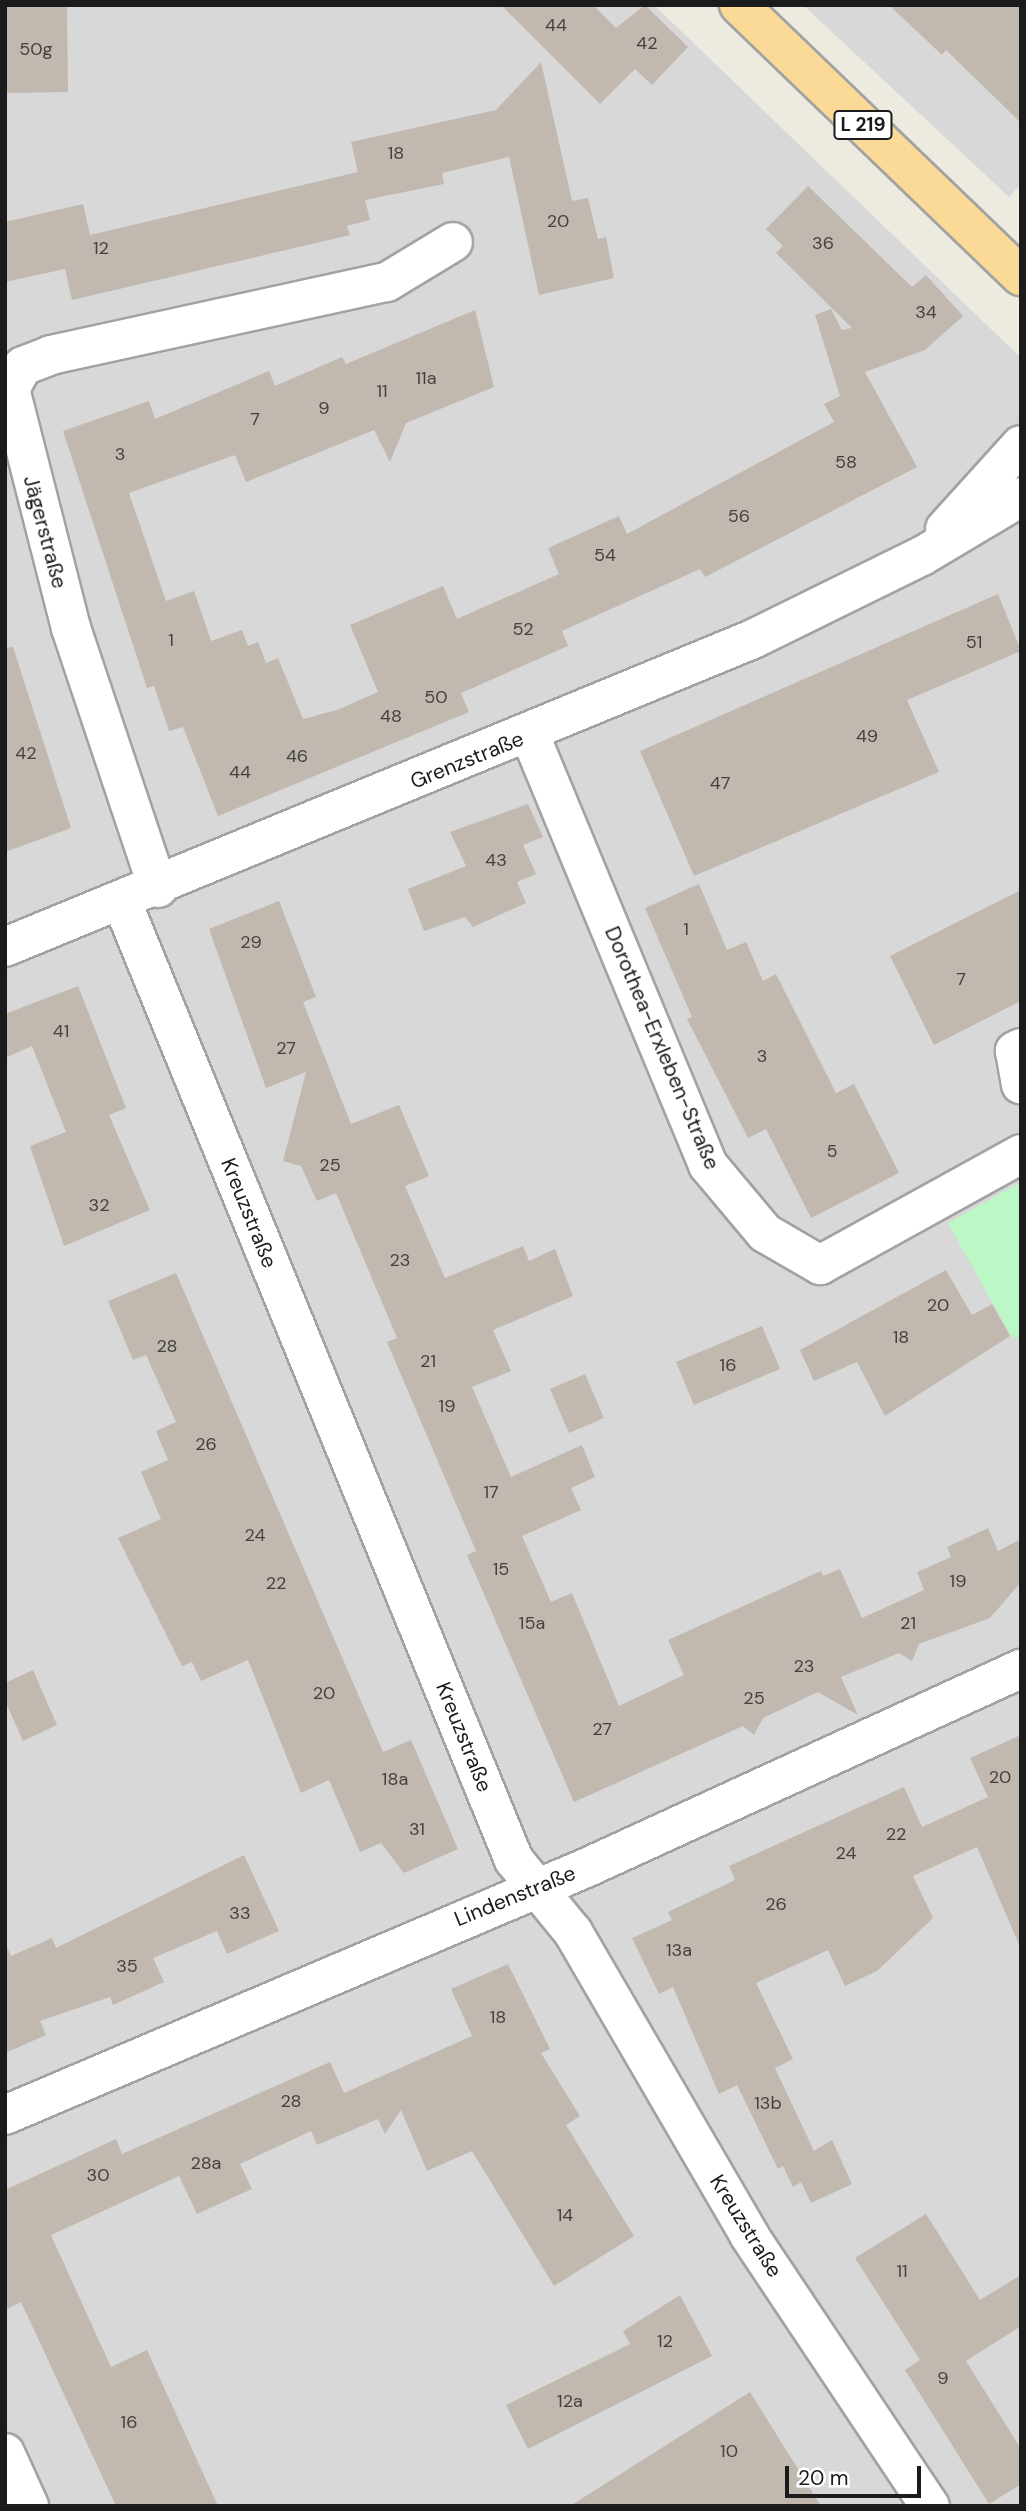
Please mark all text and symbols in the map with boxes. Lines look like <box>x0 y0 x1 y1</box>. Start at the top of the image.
house number: 44 <box>545 14 567 36</box>
house number: 42 <box>636 32 658 54</box>
house number: 50g <box>19 38 53 60</box>
road number: L 219 <box>833 110 893 140</box>
house number: 18 <box>388 142 404 164</box>
house number: 20 <box>547 210 569 232</box>
house number: 36 <box>812 232 834 254</box>
house number: 12 <box>93 237 109 259</box>
house number: 34 <box>915 301 937 323</box>
house number: 11a <box>415 367 437 389</box>
house number: 11 <box>376 380 388 402</box>
house number: 9 <box>318 397 330 419</box>
house number: 7 <box>250 408 260 430</box>
house number: 3 <box>115 443 125 465</box>
house number: 58 <box>835 451 857 473</box>
street label: Jägerstraße <box>18 473 72 591</box>
house number: 56 <box>728 505 750 527</box>
house number: 54 <box>594 544 616 566</box>
house number: 52 <box>512 618 534 640</box>
house number: 1 <box>168 629 174 651</box>
house number: 51 <box>966 631 982 653</box>
house number: 50 <box>424 686 448 708</box>
house number: 48 <box>380 705 402 727</box>
house number: 49 <box>856 725 878 747</box>
street label: Grenzstraße <box>407 726 527 794</box>
house number: 42 <box>15 742 37 764</box>
house number: 46 <box>286 745 308 767</box>
house number: 44 <box>229 761 251 783</box>
house number: 47 <box>710 772 730 794</box>
house number: 43 <box>485 849 507 871</box>
house number: 1 <box>683 918 689 940</box>
street label: Dorothea-Erxleben-Straße <box>599 923 725 1173</box>
house number: 29 <box>240 931 262 953</box>
house number: 7 <box>956 968 966 990</box>
house number: 41 <box>53 1020 69 1042</box>
house number: 27 <box>276 1037 296 1059</box>
house number: 3 <box>757 1045 767 1067</box>
house number: 5 <box>827 1140 837 1162</box>
street label: Kreuzstraße <box>216 1154 282 1272</box>
house number: 25 <box>319 1154 341 1176</box>
house number: 32 <box>88 1194 110 1216</box>
house number: 23 <box>389 1249 411 1271</box>
house number: 20 <box>927 1294 949 1316</box>
house number: 18 <box>893 1326 909 1348</box>
house number: 28 <box>156 1335 178 1357</box>
house number: 21 <box>420 1350 436 1372</box>
house number: 16 <box>720 1354 736 1376</box>
house number: 19 <box>439 1395 455 1417</box>
house number: 26 <box>195 1433 217 1455</box>
house number: 17 <box>483 1481 499 1503</box>
house number: 24 <box>245 1524 265 1546</box>
house number: 15 <box>493 1558 509 1580</box>
house number: 19 <box>950 1570 966 1592</box>
house number: 22 <box>266 1572 286 1594</box>
house number: 15a <box>519 1612 545 1634</box>
house number: 21 <box>900 1612 916 1634</box>
house number: 23 <box>793 1655 815 1677</box>
street label: Kreuzstraße <box>431 1678 497 1796</box>
house number: 20 <box>313 1682 335 1704</box>
house number: 25 <box>743 1687 765 1709</box>
house number: 27 <box>592 1718 612 1740</box>
house number: 20 <box>989 1766 1011 1788</box>
house number: 18a <box>382 1768 408 1790</box>
house number: 31 <box>409 1818 425 1840</box>
house number: 22 <box>886 1823 906 1845</box>
house number: 24 <box>836 1842 856 1864</box>
street label: Lindenstraße <box>451 1860 579 1932</box>
house number: 26 <box>765 1893 787 1915</box>
house number: 33 <box>229 1902 251 1924</box>
house number: 13a <box>666 1939 692 1961</box>
house number: 35 <box>116 1955 138 1977</box>
house number: 18 <box>490 2006 506 2028</box>
house number: 28 <box>280 2090 302 2112</box>
house number: 13b <box>754 2092 782 2114</box>
house number: 28a <box>191 2152 221 2174</box>
house number: 30 <box>87 2164 109 2186</box>
street label: Kreuzstraße <box>705 2170 787 2282</box>
house number: 14 <box>557 2204 573 2226</box>
house number: 11 <box>896 2260 908 2282</box>
house number: 12 <box>657 2330 673 2352</box>
house number: 9 <box>937 2367 949 2389</box>
house number: 12a <box>557 2390 583 2412</box>
house number: 16 <box>121 2411 137 2433</box>
house number: 10 <box>720 2440 738 2462</box>
scale bar <box>788 2452 925 2496</box>
text: 20 m <box>798 2464 849 2492</box>

